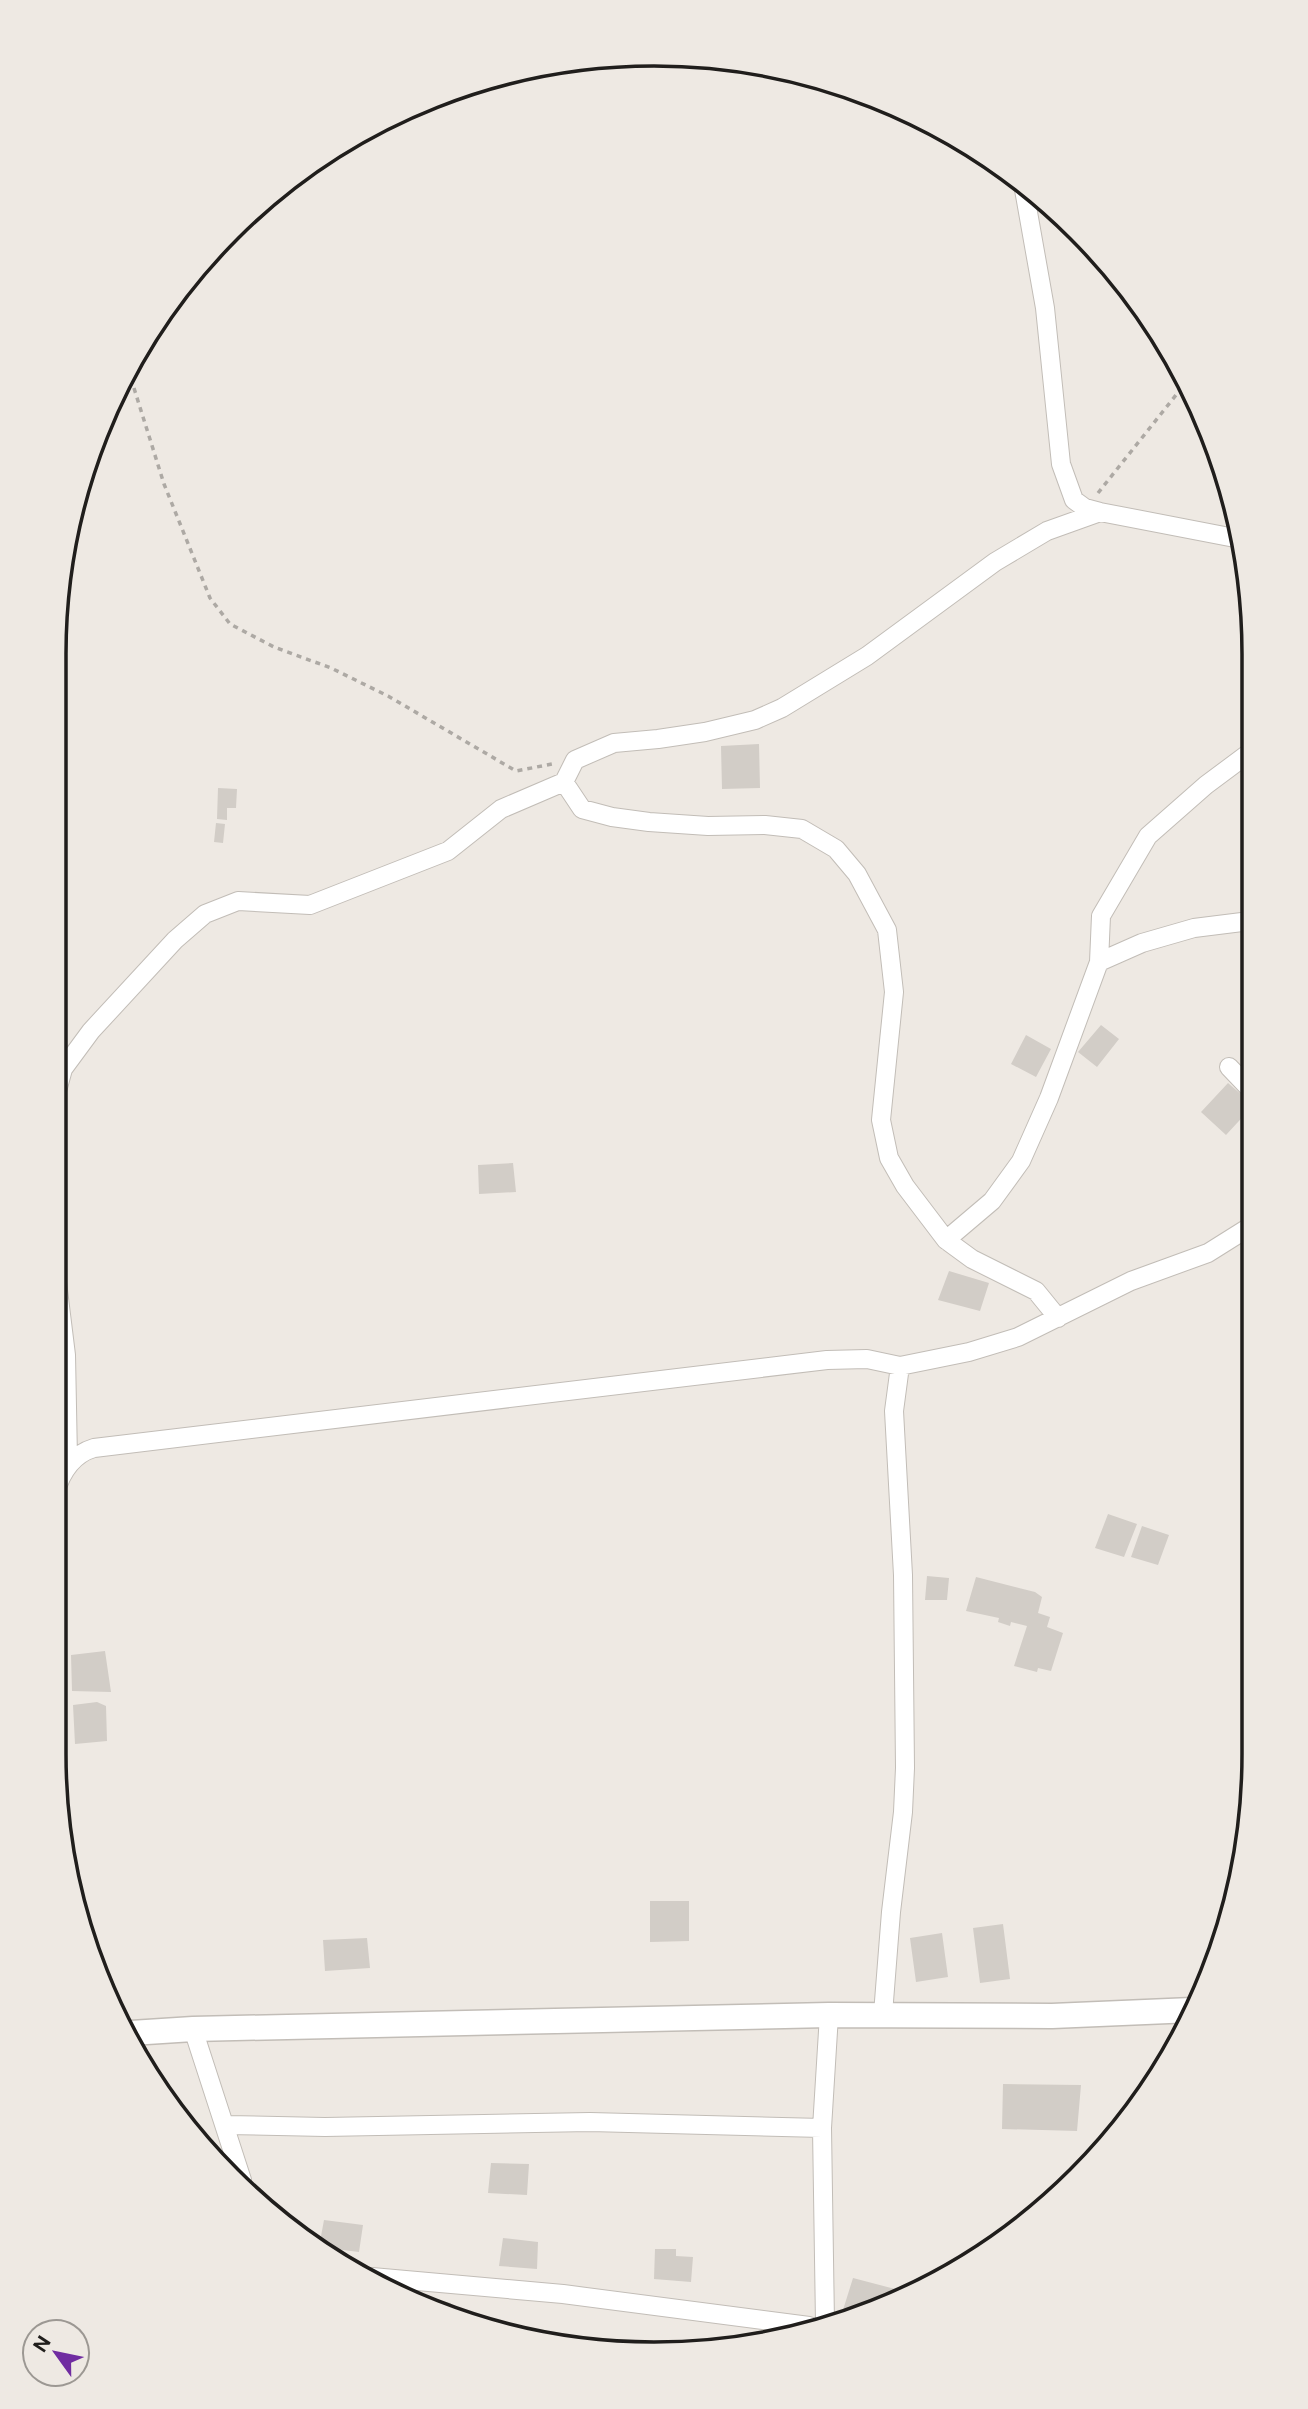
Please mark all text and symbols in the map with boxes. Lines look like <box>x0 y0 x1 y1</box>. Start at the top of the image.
north arrow <box>21 2318 91 2388</box>
text: N <box>28 2332 55 2356</box>

